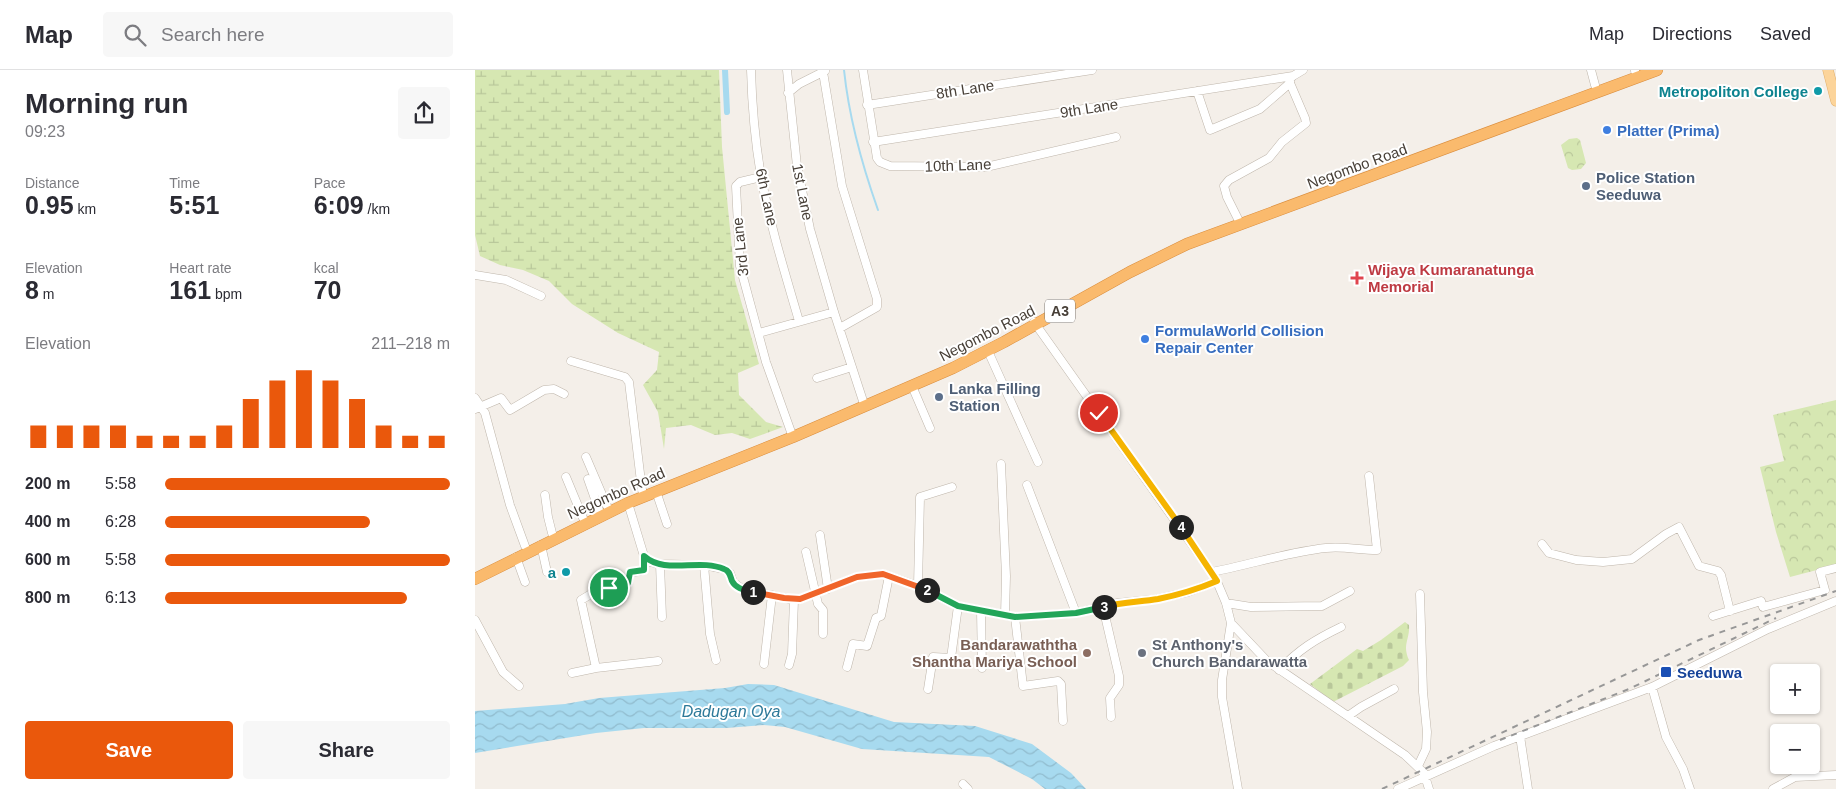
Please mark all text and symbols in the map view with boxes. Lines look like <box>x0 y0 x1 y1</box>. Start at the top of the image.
search box <box>103 12 453 57</box>
text: Map <box>25 21 73 48</box>
icon: search <box>121 21 149 49</box>
text: Search here <box>161 24 265 45</box>
text: Map <box>1589 24 1624 44</box>
text: Directions <box>1652 24 1732 44</box>
text: Saved <box>1760 24 1811 44</box>
street label: 8th Lane <box>935 76 995 102</box>
place label: Metropoliton College <box>1659 83 1808 100</box>
marker: Metropoliton College <box>1812 85 1824 97</box>
button: share <box>398 87 450 139</box>
text: Morning run <box>25 88 188 119</box>
street label: 9th Lane <box>1059 95 1119 121</box>
place label: Platter (Prima) <box>1617 122 1720 139</box>
text: 09:23 <box>25 123 65 140</box>
marker: Platter (Prima) <box>1601 124 1613 136</box>
street label: Negombo Road <box>1305 140 1409 192</box>
street label: 10th Lane <box>924 155 992 175</box>
street label: 1st Lane <box>789 162 817 222</box>
street label: 6th Lane <box>753 167 781 227</box>
place label: Police Station Seeduwa <box>1596 169 1695 203</box>
text: Distance <box>25 175 79 191</box>
text: Time <box>169 175 200 191</box>
text: Pace <box>314 175 346 191</box>
marker: Police Station Seeduwa <box>1580 180 1592 192</box>
text: 0.95 <box>25 191 74 219</box>
text: 5:51 <box>169 191 219 219</box>
text: 6:09 <box>314 191 364 219</box>
text: km <box>74 201 96 217</box>
text: /km <box>364 201 390 217</box>
street label: 3rd Lane <box>728 217 752 277</box>
text: Elevation <box>25 260 83 276</box>
text: Heart rate <box>169 260 232 276</box>
text: kcal <box>314 260 339 276</box>
place label: Wijaya Kumaranatunga Memorial <box>1368 261 1534 295</box>
marker: Wijaya Kumaranatunga Memorial <box>1350 271 1364 285</box>
text: 8 <box>25 276 39 304</box>
text: 161 <box>169 276 211 304</box>
text: 70 <box>314 276 341 304</box>
text: m <box>39 286 54 302</box>
text: bpm <box>211 286 242 302</box>
road number: A3 <box>1045 300 1075 322</box>
street label: Negombo Road <box>936 302 1038 364</box>
place label: FormulaWorld Collision Repair Center <box>1155 322 1324 356</box>
marker: FormulaWorld Collision Repair Center <box>1139 333 1151 345</box>
text: Elevation <box>25 335 91 352</box>
text: 211–218 m <box>371 335 450 352</box>
place label: Lanka Filling Station <box>949 380 1041 414</box>
marker: Lanka Filling Station <box>933 391 945 403</box>
pin <box>1078 392 1120 434</box>
icon: check <box>1085 399 1113 427</box>
street label: Negombo Road <box>565 464 667 522</box>
text: 200 m <box>25 475 70 492</box>
text: 5:58 <box>105 475 136 492</box>
text: 400 m <box>25 513 70 530</box>
text: 6:28 <box>105 513 136 530</box>
pin: 4 <box>1169 514 1193 540</box>
text: 4 <box>1178 519 1185 535</box>
text: 600 m <box>25 551 70 568</box>
text: 5:58 <box>105 551 136 568</box>
place label: a <box>548 564 557 581</box>
marker: a <box>560 566 572 578</box>
pin <box>588 567 630 609</box>
icon: arrive <box>595 574 623 602</box>
pin: 2 <box>915 578 939 602</box>
pin: 1 <box>741 580 765 604</box>
text: 2 <box>924 582 931 598</box>
text: 1 <box>750 584 757 600</box>
text: 800 m <box>25 589 70 606</box>
text: 6:13 <box>105 589 136 606</box>
pin: 3 <box>1091 594 1117 620</box>
text: 3 <box>1101 599 1108 615</box>
place label: Bandarawaththa Shantha Mariya School <box>912 636 1078 670</box>
place label: St Anthony's Church Bandarawatta <box>1152 636 1308 670</box>
marker: Bandarawaththa Shantha Mariya School <box>1081 647 1093 659</box>
marker: St Anthony's Church Bandarawatta <box>1136 647 1148 659</box>
place label: Seeduwa <box>1677 664 1743 681</box>
map controls <box>1770 664 1820 774</box>
button: + <box>1770 664 1820 714</box>
marker: Seeduwa <box>1659 665 1673 679</box>
water label: Dadugan Oya <box>682 703 780 720</box>
button: Save <box>25 721 233 779</box>
button: Share <box>243 721 450 779</box>
button: − <box>1770 724 1820 774</box>

